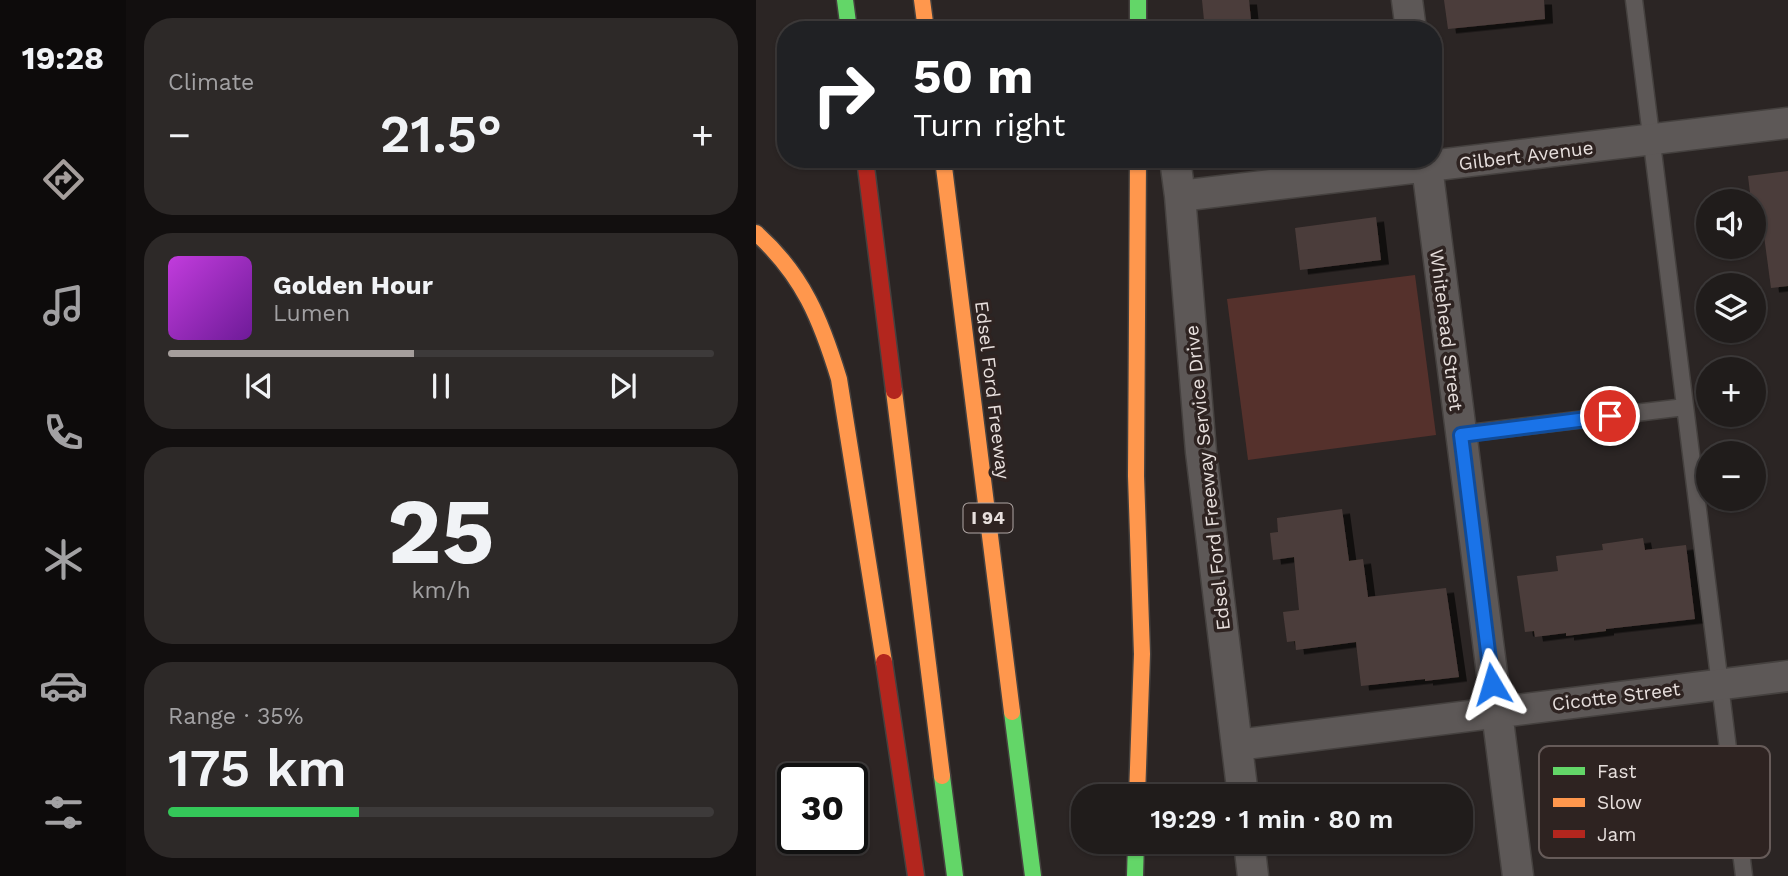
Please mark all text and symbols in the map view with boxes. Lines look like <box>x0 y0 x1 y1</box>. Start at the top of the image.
text: 19:28 <box>22 39 104 77</box>
text: 50 m <box>913 47 1033 105</box>
icon: right <box>798 49 889 140</box>
text: Climate <box>168 69 254 96</box>
text: 21.5° <box>380 104 502 165</box>
text: Turn right <box>913 106 1065 144</box>
text: − <box>168 113 191 157</box>
text: + <box>691 113 714 157</box>
street label: Gilbert Avenue <box>1457 136 1595 175</box>
icon: directions <box>39 155 88 204</box>
map controls <box>1696 189 1766 511</box>
button: sound <box>1696 189 1766 259</box>
street label: Whitehead Street <box>1425 248 1468 412</box>
text: Golden Hour <box>273 270 433 300</box>
button: layers <box>1696 273 1766 343</box>
icon: music <box>39 281 88 330</box>
street label: Edsel Ford Freeway <box>970 299 1015 481</box>
text: Lumen <box>273 300 350 327</box>
street label: Edsel Ford Freeway Service Drive <box>1180 324 1235 632</box>
button: + <box>1696 357 1766 427</box>
icon: previous <box>240 367 278 405</box>
icon: pause <box>422 367 460 405</box>
icon: next <box>604 367 642 405</box>
pin <box>1580 386 1640 446</box>
icon: arrive <box>1591 397 1629 435</box>
icon: phone <box>39 408 88 457</box>
button: − <box>1696 441 1766 511</box>
text: 25 <box>387 478 495 585</box>
road number: I 94 <box>964 504 1012 532</box>
icon: climate <box>39 535 88 584</box>
text: km/h <box>411 577 471 604</box>
position arrow <box>1455 647 1529 721</box>
icon: car <box>39 661 88 710</box>
street label: Cicotte Street <box>1550 677 1682 716</box>
text: Range · 35% <box>168 703 303 730</box>
text: 175 km <box>168 738 347 799</box>
legend <box>1539 746 1770 858</box>
text: Fast <box>1597 760 1636 783</box>
speed limit sign: 30 <box>777 763 868 854</box>
icon: filters <box>39 788 88 837</box>
text: Slow <box>1597 791 1642 814</box>
text: 19:29 · 1 min · 80 m <box>1151 804 1393 834</box>
text: Jam <box>1597 823 1636 846</box>

